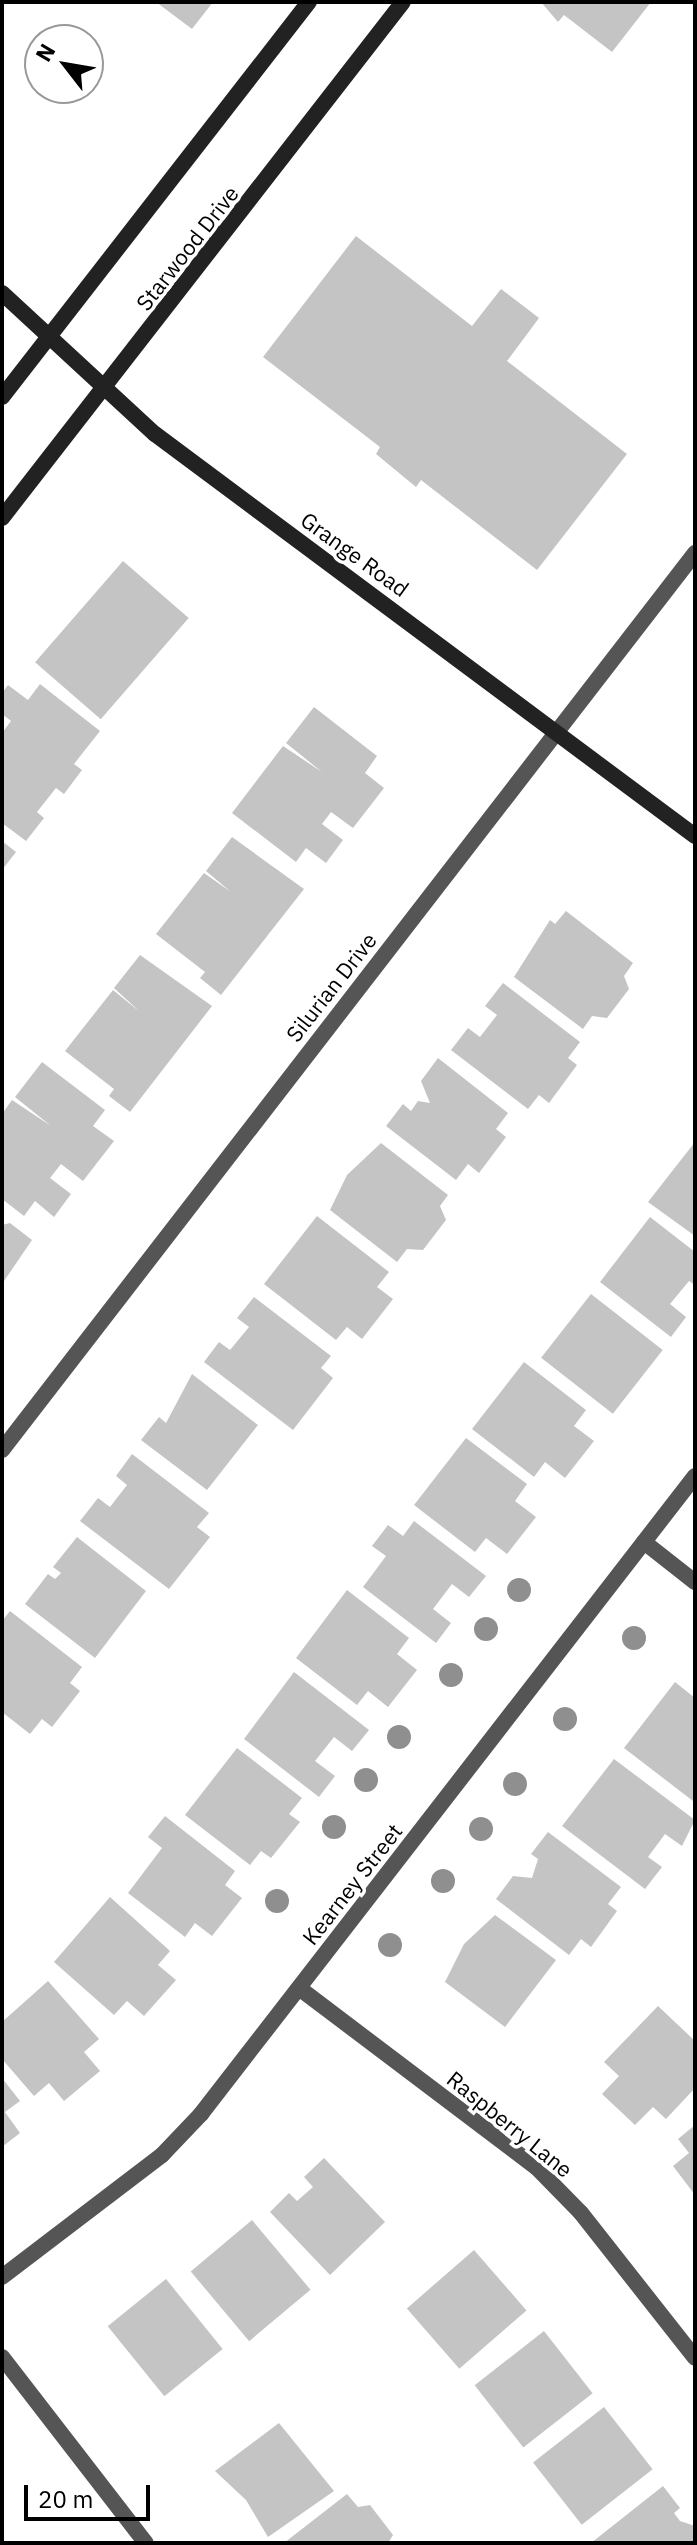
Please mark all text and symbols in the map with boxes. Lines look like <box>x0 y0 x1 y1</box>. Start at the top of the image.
north arrow <box>24 24 104 104</box>
text: N <box>28 38 61 67</box>
street label: Starwood Drive <box>130 180 244 316</box>
street label: Grange Road <box>296 506 414 602</box>
street label: Silurian Drive <box>280 927 382 1047</box>
street label: Kearney Street <box>297 1818 407 1950</box>
street label: Raspberry Lane <box>442 2065 578 2183</box>
scale bar <box>28 2469 154 2519</box>
text: 20 m <box>38 2483 93 2515</box>

